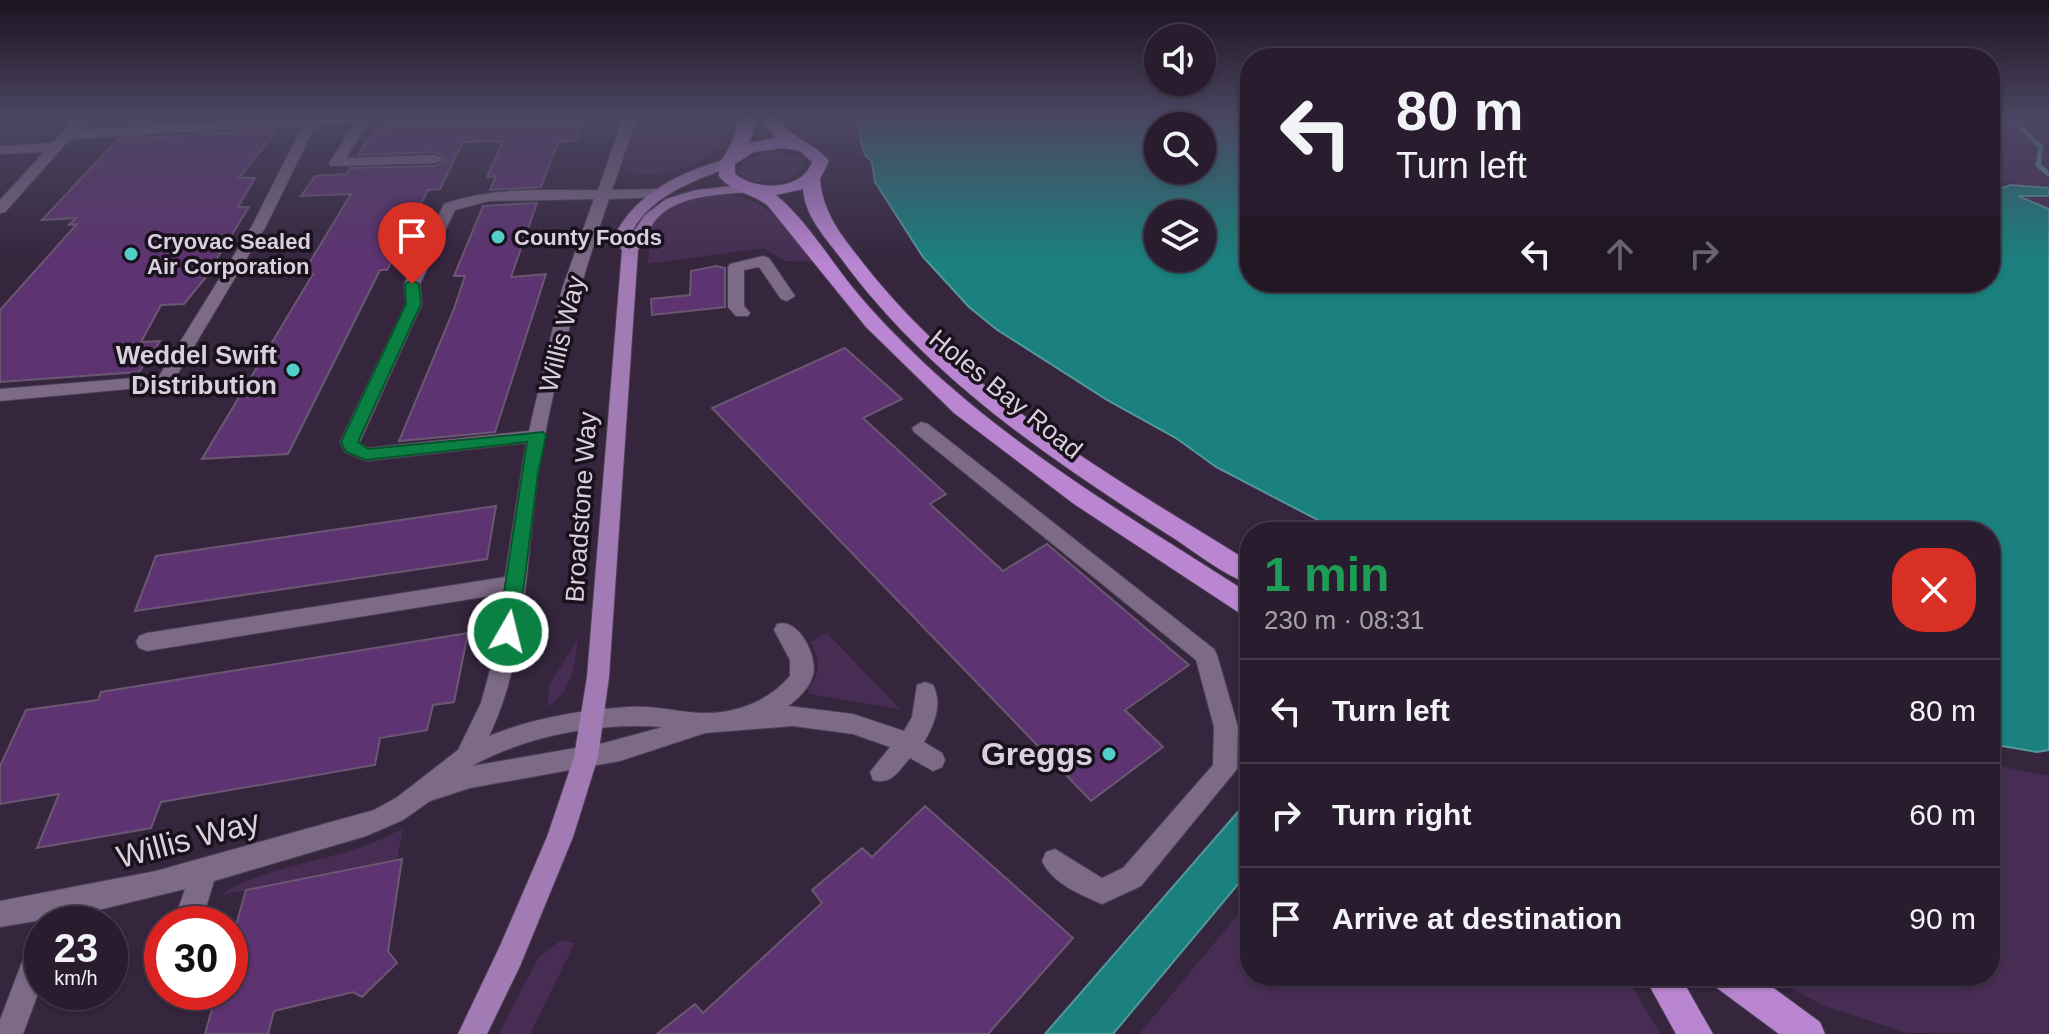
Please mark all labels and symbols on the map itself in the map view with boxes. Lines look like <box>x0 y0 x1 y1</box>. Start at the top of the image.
pin <box>378 202 446 284</box>
place label: County Foods <box>514 225 662 250</box>
marker: County Foods <box>489 228 507 246</box>
place label: Cryovac Sealed Air Corporation <box>147 229 311 279</box>
marker: Cryovac Sealed Air Corporation <box>122 245 140 263</box>
street label: Willis Way <box>533 273 591 395</box>
street label: Holes Bay Road <box>924 323 1088 465</box>
place label: Weddel Swift Distribution <box>116 340 277 400</box>
marker: Weddel Swift Distribution <box>284 361 302 379</box>
street label: Broadstone Way <box>559 411 603 603</box>
position arrow <box>466 590 550 674</box>
place label: Greggs <box>981 736 1093 772</box>
marker: Greggs <box>1100 745 1118 763</box>
street label: Willis Way <box>113 803 263 875</box>
speed limit sign: 30 <box>144 906 248 1010</box>

